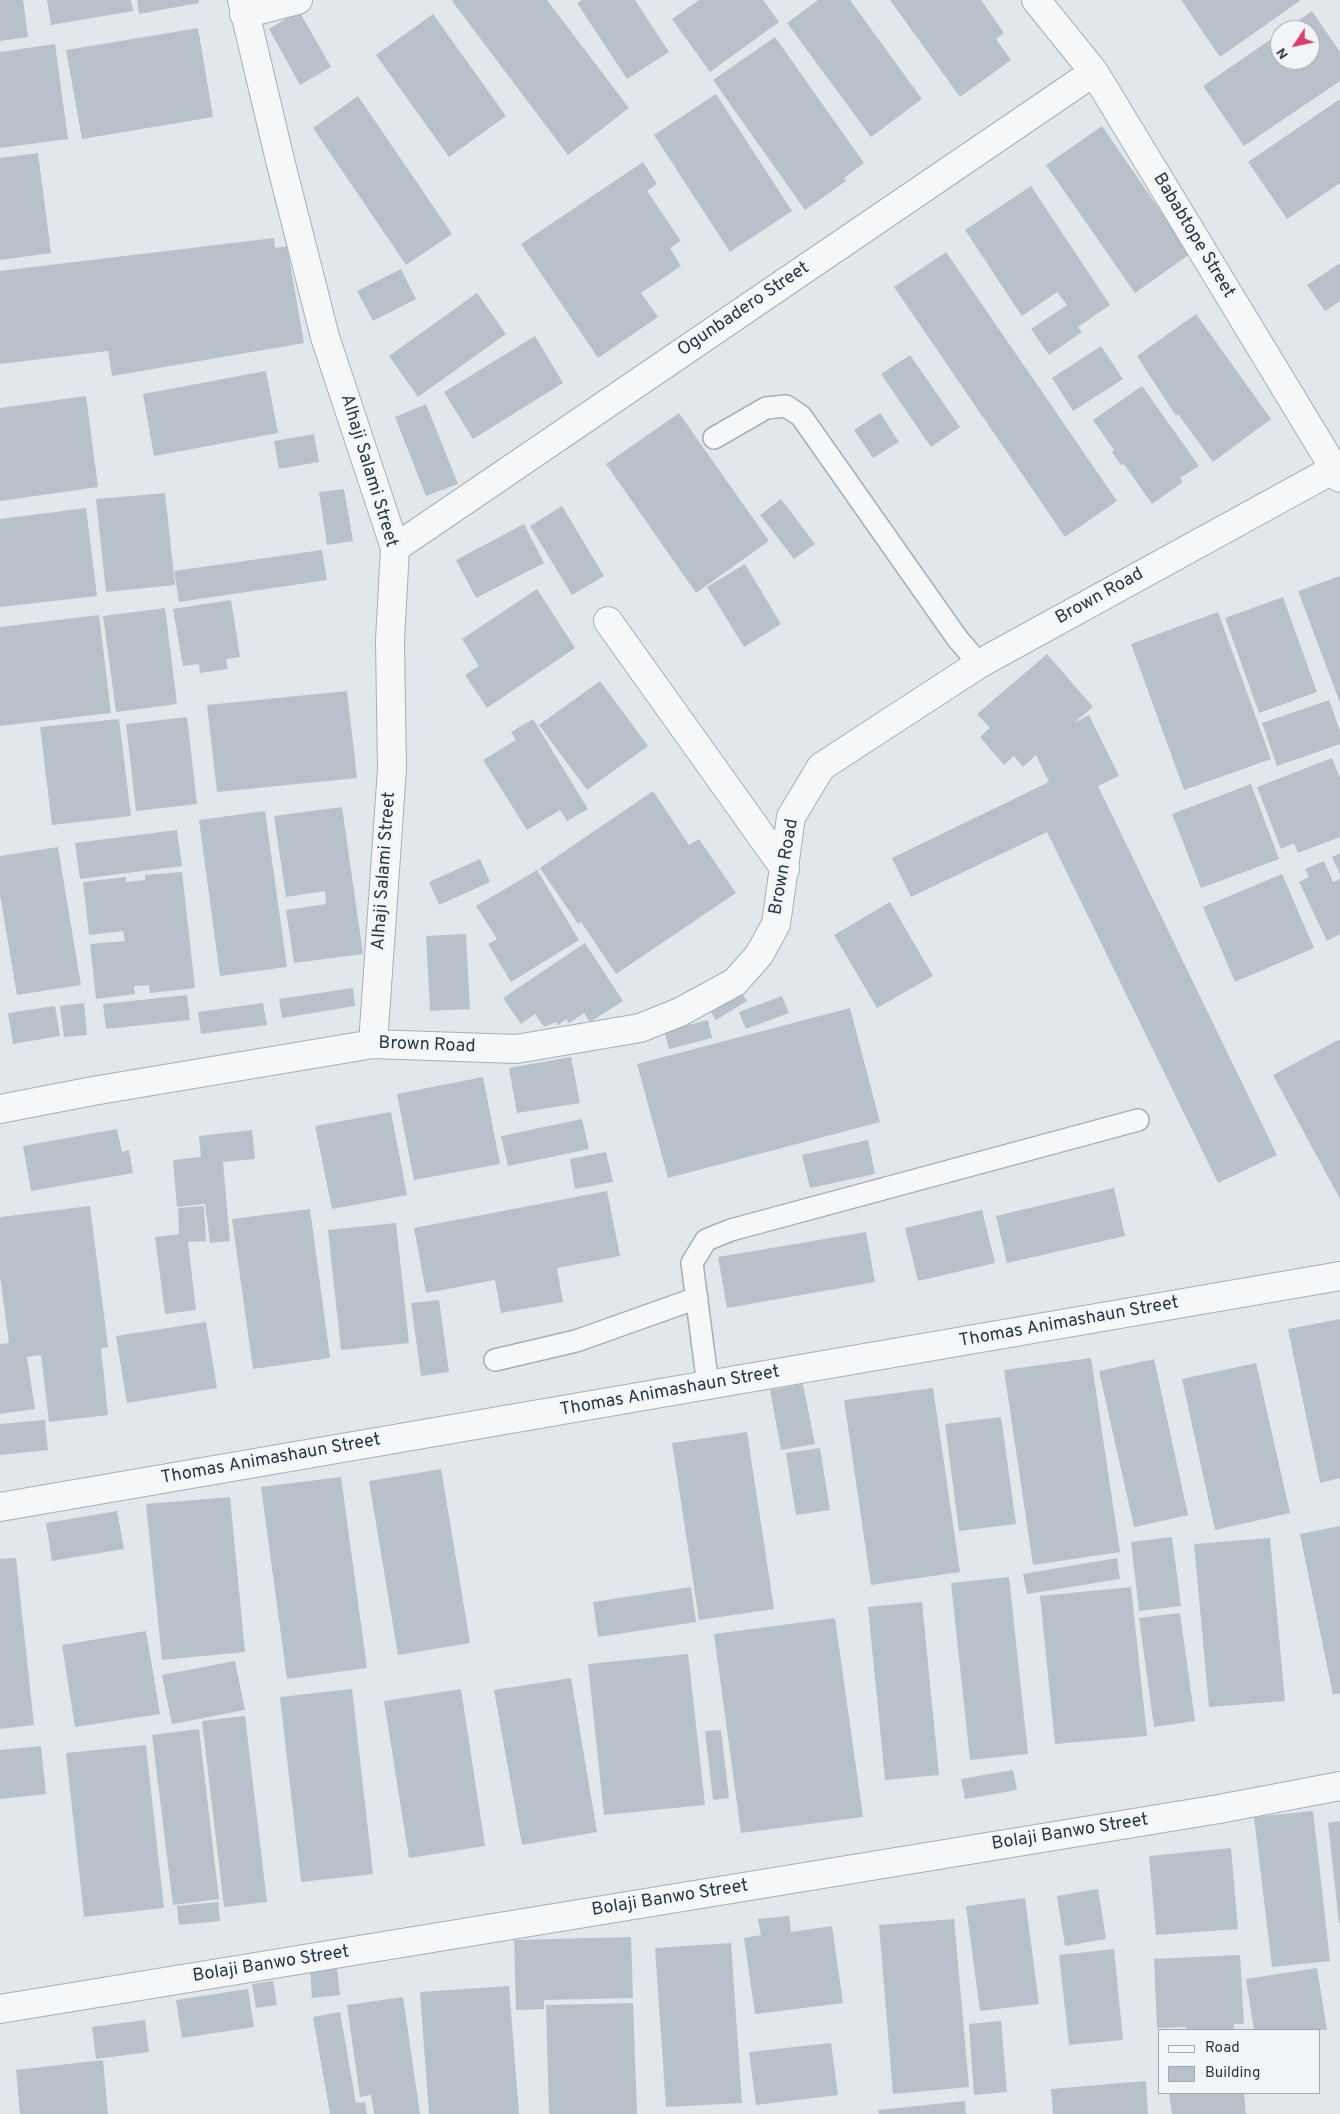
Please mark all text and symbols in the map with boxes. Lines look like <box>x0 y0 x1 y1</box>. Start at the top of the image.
north arrow <box>1270 20 1320 70</box>
text: N <box>1273 44 1293 62</box>
street label: Bababtope Street <box>1147 170 1239 302</box>
street label: Ogunbadero Street <box>674 258 814 362</box>
street label: Alhaji Salami Street <box>334 392 402 550</box>
street label: Brown Road <box>1052 564 1148 630</box>
street label: Alhaji Salami Street <box>369 791 401 951</box>
street label: Brown Road <box>766 817 804 917</box>
street label: Brown Road <box>378 1034 476 1058</box>
street label: Thomas Animashaun Street <box>958 1293 1180 1353</box>
street label: Thomas Animashaun Street <box>559 1362 781 1422</box>
street label: Thomas Animashaun Street <box>160 1430 382 1490</box>
street label: Bolaji Banwo Street <box>990 1810 1150 1856</box>
street label: Bolaji Banwo Street <box>590 1876 750 1922</box>
street label: Bolaji Banwo Street <box>191 1942 351 1988</box>
legend <box>1158 2029 1320 2094</box>
text: Road <box>1205 2039 1240 2058</box>
text: Building <box>1205 2064 1260 2083</box>

